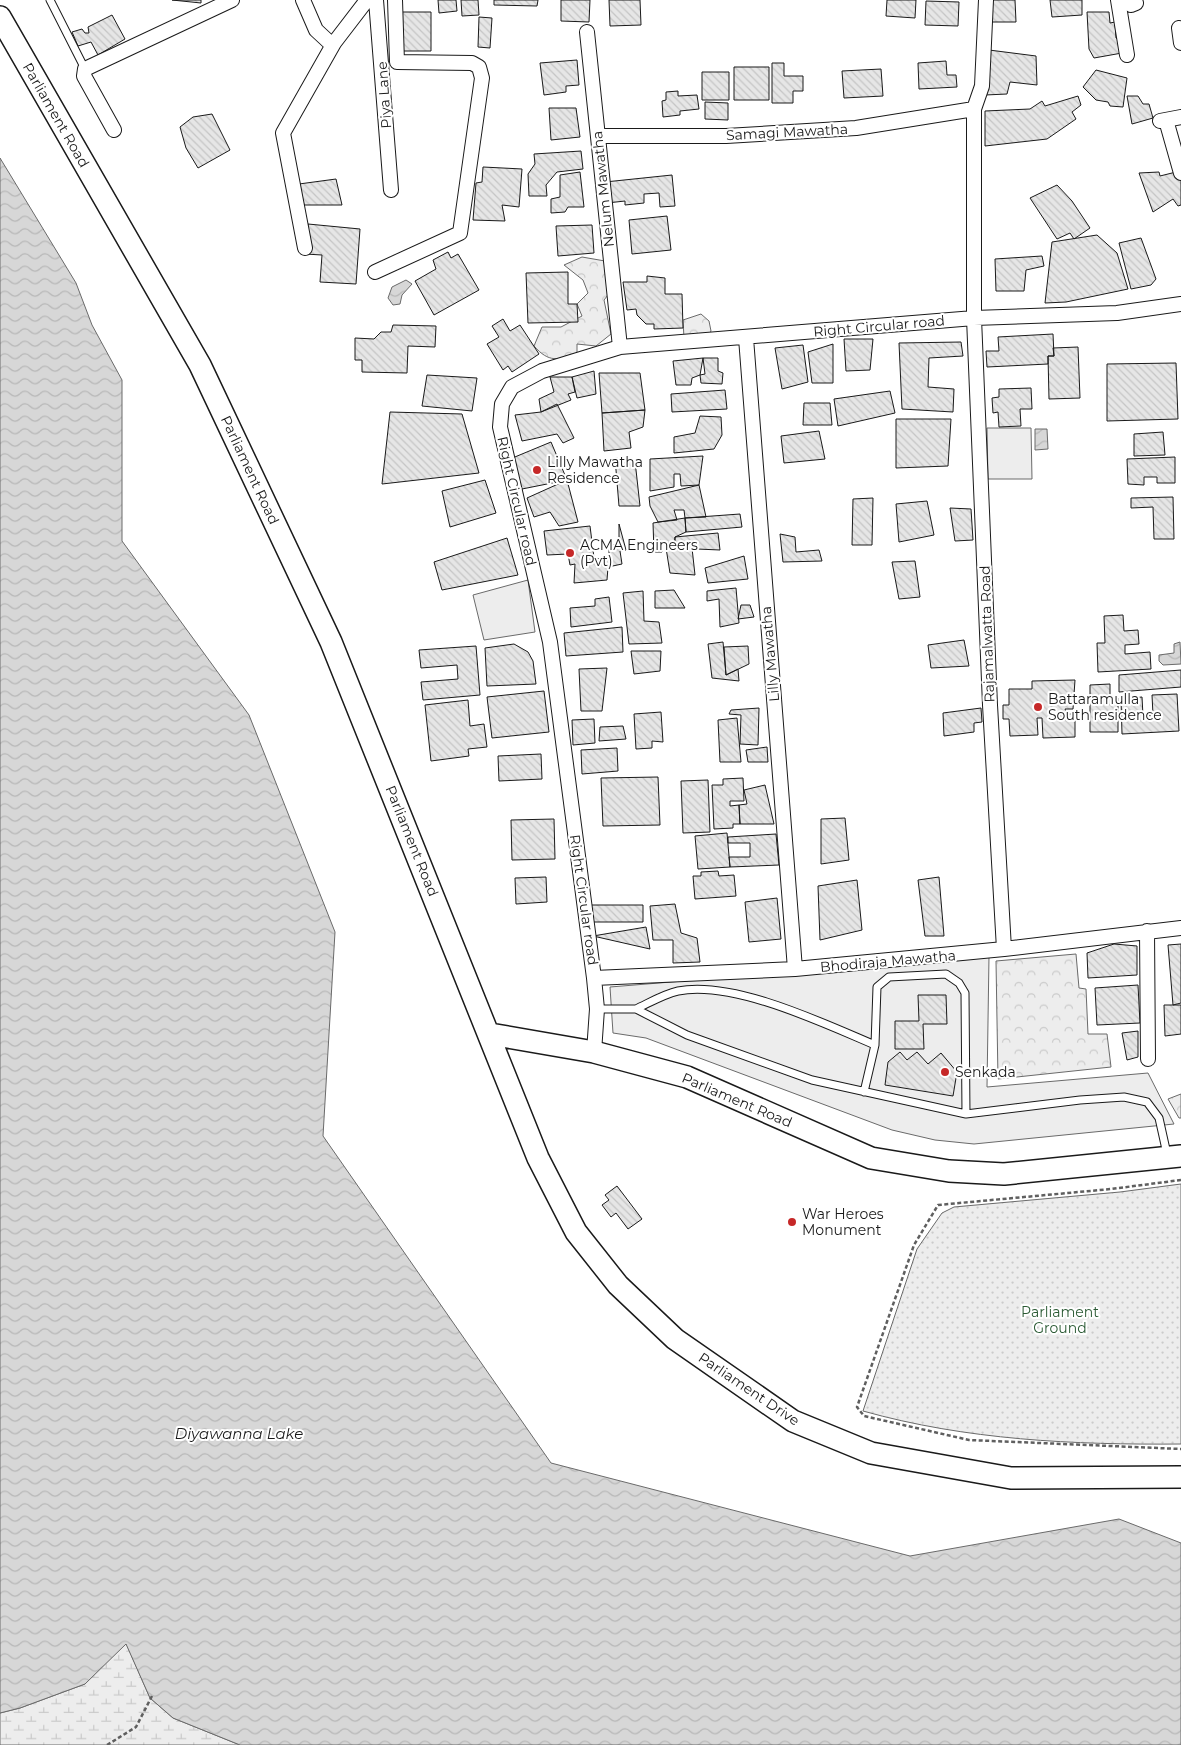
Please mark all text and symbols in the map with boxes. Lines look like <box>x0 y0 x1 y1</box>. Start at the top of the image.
street label: Parliament Road <box>19 59 93 171</box>
street label: Piya Lane <box>373 61 395 129</box>
street label: Samagi Mawatha <box>726 120 848 144</box>
street label: Nelum Mawatha <box>588 130 618 248</box>
street label: Right Circular road <box>812 311 946 341</box>
street label: Parliament Road <box>217 413 283 527</box>
street label: Right Circular road <box>493 435 541 567</box>
place label: Lilly Mawatha Residence <box>547 453 643 487</box>
marker: Lilly Mawatha Residence <box>531 464 543 476</box>
place label: ACMA Engineers (Pvt) <box>580 536 698 570</box>
marker: ACMA Engineers (Pvt) <box>564 547 576 559</box>
street label: Rajamalwatta Road <box>976 565 998 703</box>
street label: Lilly Mawatha <box>757 605 783 703</box>
place label: Battaramulla South residence <box>1048 690 1162 724</box>
marker: Battaramulla South residence <box>1032 701 1044 713</box>
street label: Parliament Road <box>382 783 442 899</box>
street label: Right Circular road <box>566 833 602 967</box>
street label: Bhodiraja Mawatha <box>819 946 957 976</box>
place label: Senkada <box>955 1063 1016 1081</box>
marker: Senkada <box>939 1066 951 1078</box>
street label: Parliament Road <box>679 1069 795 1131</box>
place label: War Heroes Monument <box>802 1205 884 1239</box>
marker: War Heroes Monument <box>786 1216 798 1228</box>
park label: Parliament Ground <box>1021 1303 1099 1337</box>
street label: Parliament Drive <box>695 1348 803 1430</box>
water label: Diyawanna Lake <box>175 1424 303 1443</box>

